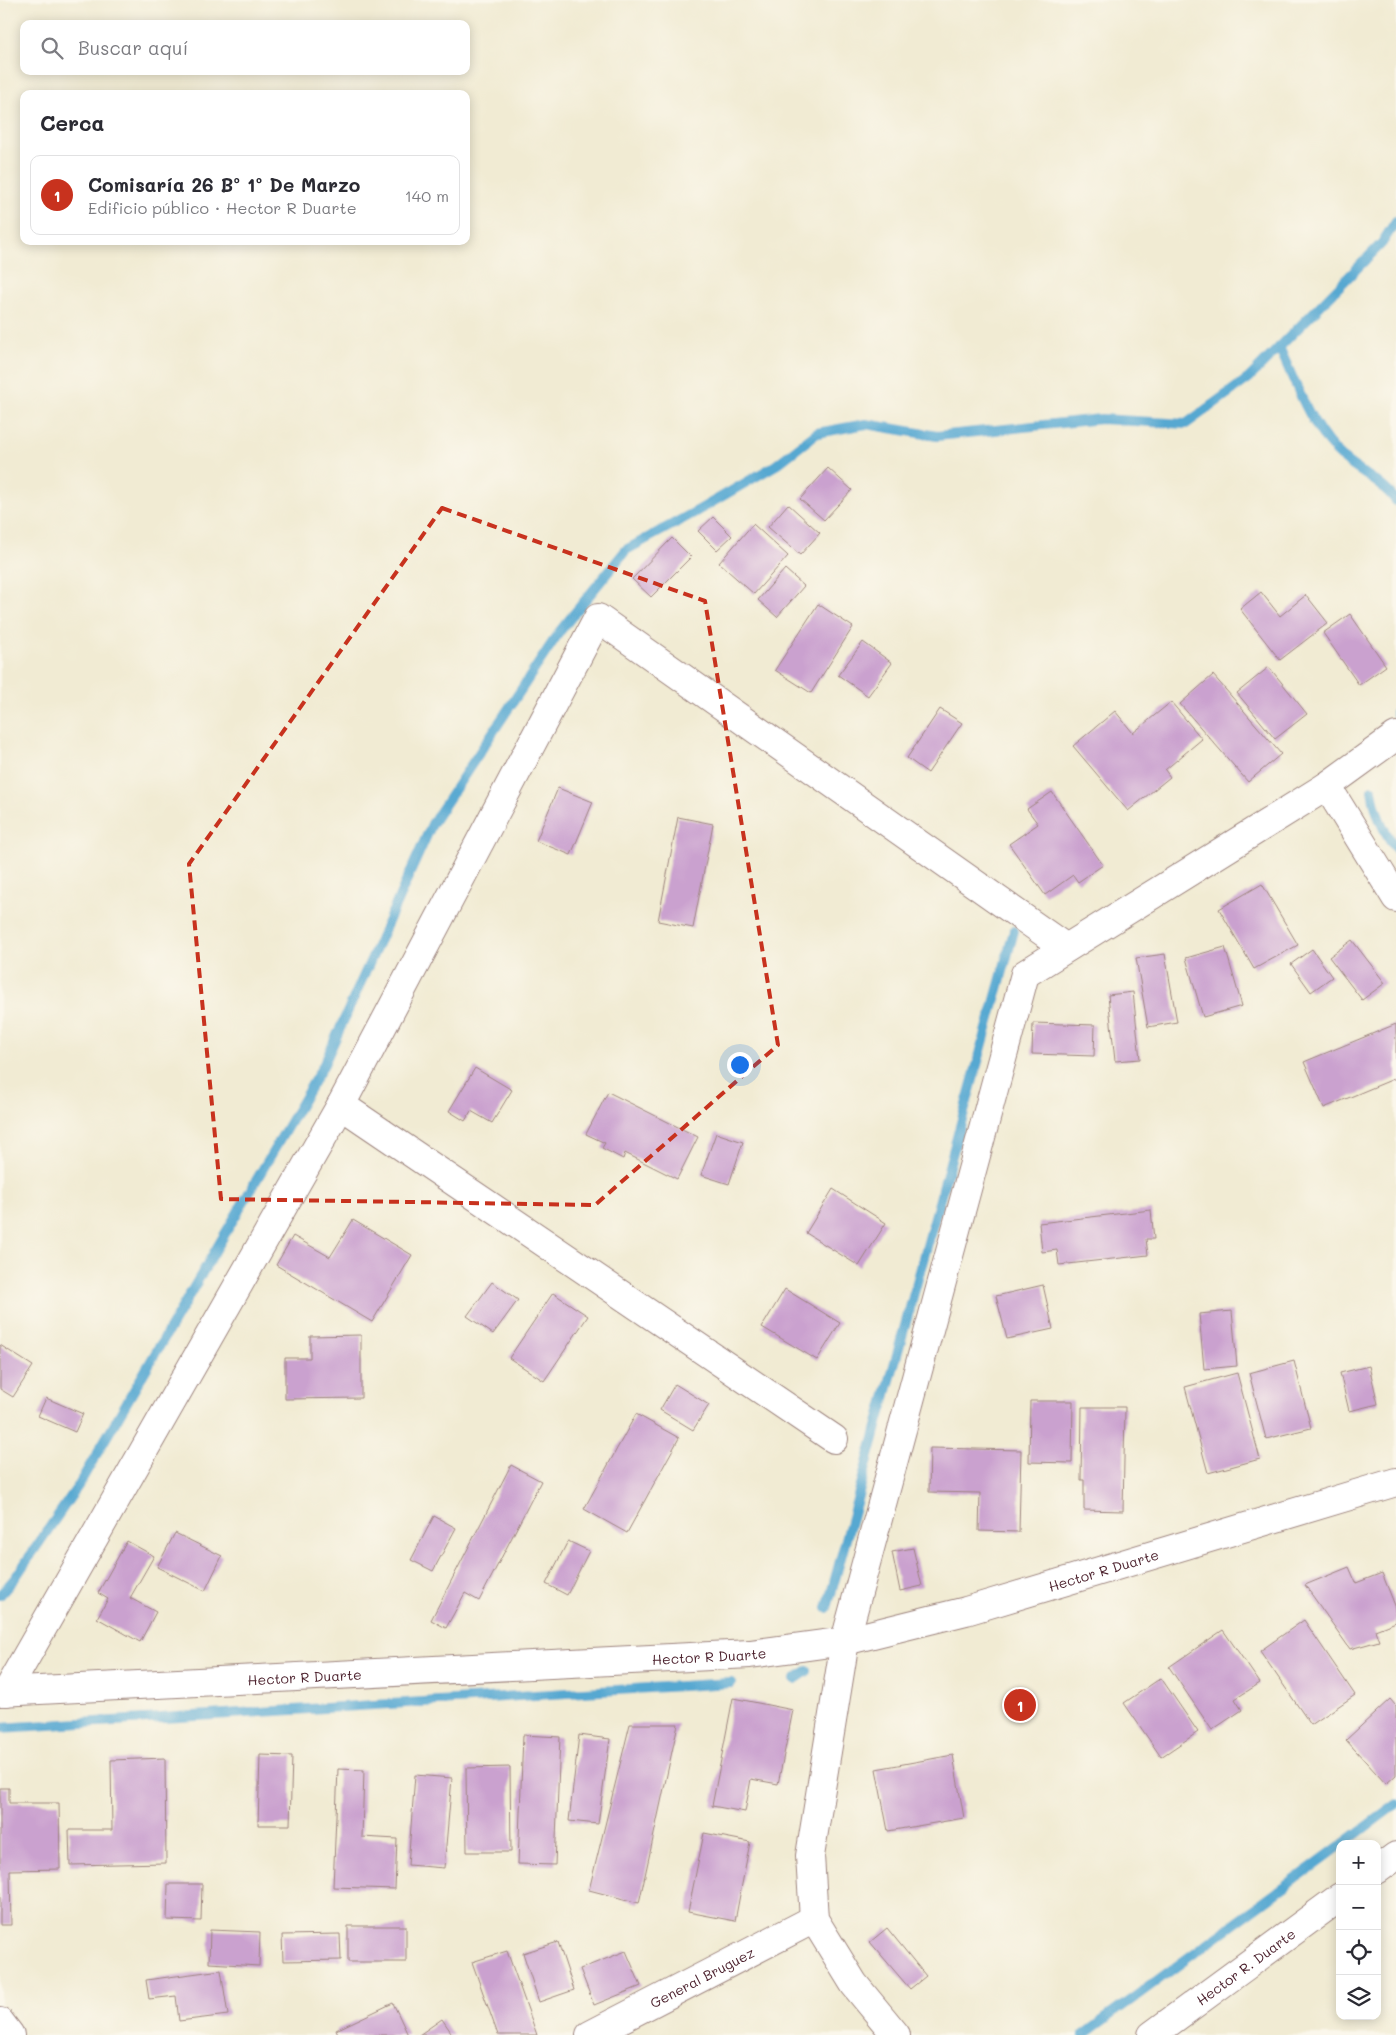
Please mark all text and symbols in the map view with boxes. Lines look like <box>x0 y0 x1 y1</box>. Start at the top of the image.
search box <box>20 20 470 75</box>
icon: search <box>38 34 66 62</box>
text: Buscar aquí <box>78 35 188 60</box>
text: Cerca <box>40 109 105 136</box>
text: Comisaría 26 Bº 1º De Marzo <box>88 172 360 197</box>
text: 1 <box>53 185 61 206</box>
text: 140 m <box>405 185 449 206</box>
text: Edificio público · Hector R Duarte <box>88 197 357 218</box>
your location <box>727 1052 753 1078</box>
street label: Hector R Duarte <box>1046 1544 1161 1595</box>
street label: Hector R Duarte <box>652 1642 767 1668</box>
street label: Hector R Duarte <box>247 1664 362 1689</box>
pin: 1 <box>1004 1686 1036 1724</box>
map controls <box>1336 1840 1381 2020</box>
button: + <box>1336 1840 1381 1885</box>
button: − <box>1336 1885 1381 1930</box>
street label: Hector R. Duarte <box>1192 1924 1299 2009</box>
button: locate <box>1336 1930 1381 1975</box>
street label: General Bruguez <box>646 1942 757 2012</box>
button: layers <box>1336 1975 1381 2020</box>

